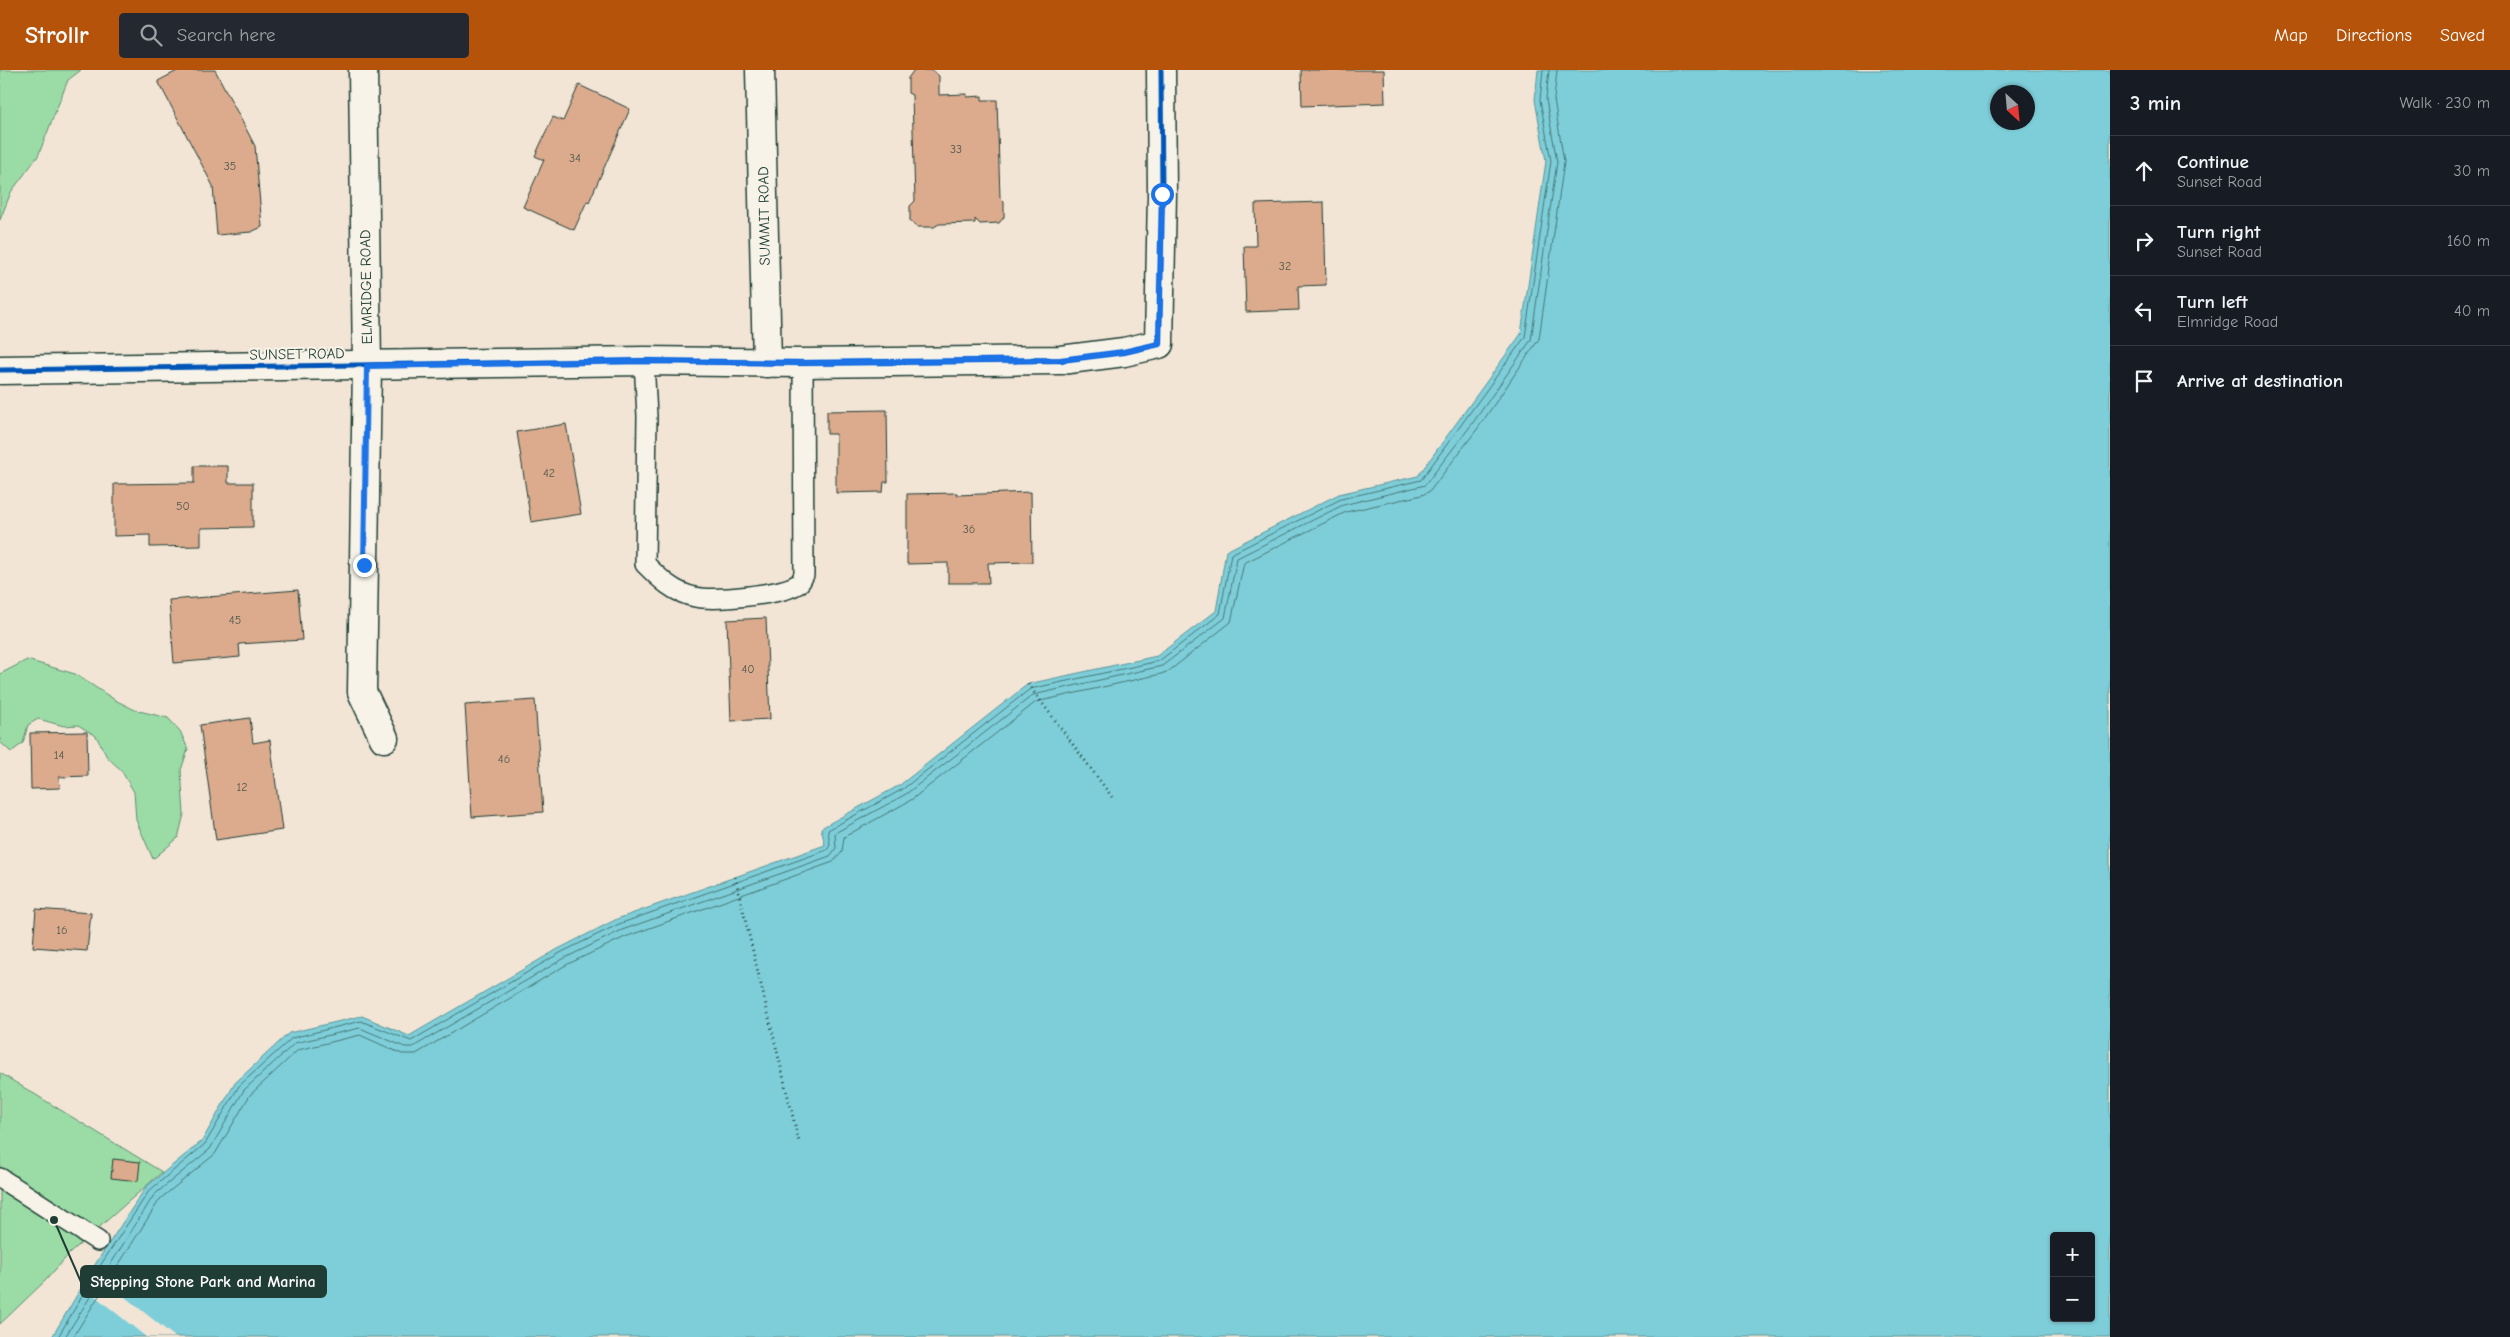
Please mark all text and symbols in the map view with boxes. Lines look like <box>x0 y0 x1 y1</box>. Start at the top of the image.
search box <box>119 13 469 58</box>
text: Strollr <box>25 21 89 49</box>
icon: search <box>137 21 165 49</box>
text: Search here <box>177 24 276 46</box>
text: Map <box>2274 25 2308 46</box>
text: Directions <box>2336 25 2412 46</box>
text: Saved <box>2440 25 2485 46</box>
north arrow <box>1990 85 2035 130</box>
text: 3 min <box>2130 91 2181 115</box>
text: Walk · 230 m <box>2399 94 2490 112</box>
house number: 33 <box>950 142 962 156</box>
house number: 34 <box>569 151 581 165</box>
text: Continue <box>2177 151 2249 173</box>
icon: ahead <box>2130 157 2158 185</box>
house number: 35 <box>224 159 236 173</box>
text: 30 m <box>2454 162 2490 180</box>
street label: SUMMIT ROAD <box>754 166 774 266</box>
text: Sunset Road <box>2177 173 2262 191</box>
route start <box>1151 183 1174 206</box>
text: Turn right <box>2177 221 2261 243</box>
icon: right <box>2130 227 2158 255</box>
street label: ELMRIDGE ROAD <box>356 229 376 345</box>
text: 160 m <box>2447 232 2490 250</box>
text: Sunset Road <box>2177 243 2262 261</box>
house number: 32 <box>1279 259 1291 273</box>
text: Turn left <box>2177 291 2248 313</box>
icon: left <box>2130 297 2158 325</box>
text: 40 m <box>2454 302 2490 320</box>
text: Elmridge Road <box>2177 313 2278 331</box>
street label: SUNSET ROAD <box>249 344 345 364</box>
icon: arrive <box>2130 367 2158 395</box>
text: Arrive at destination <box>2177 370 2343 392</box>
house number: 42 <box>543 466 555 480</box>
house number: 50 <box>176 499 190 513</box>
house number: 36 <box>963 522 975 536</box>
route end <box>353 554 376 577</box>
house number: 45 <box>229 613 241 627</box>
house number: 40 <box>741 662 755 676</box>
house number: 14 <box>54 748 64 762</box>
house number: 46 <box>498 752 510 766</box>
house number: 12 <box>236 780 248 794</box>
house number: 16 <box>56 923 68 937</box>
map controls <box>2050 1232 2095 1322</box>
button: + <box>2050 1232 2095 1277</box>
callout: Stepping Stone Park and Marina <box>81 1266 326 1297</box>
text: Stepping Stone Park and Marina <box>90 1273 316 1291</box>
button: − <box>2050 1277 2095 1322</box>

